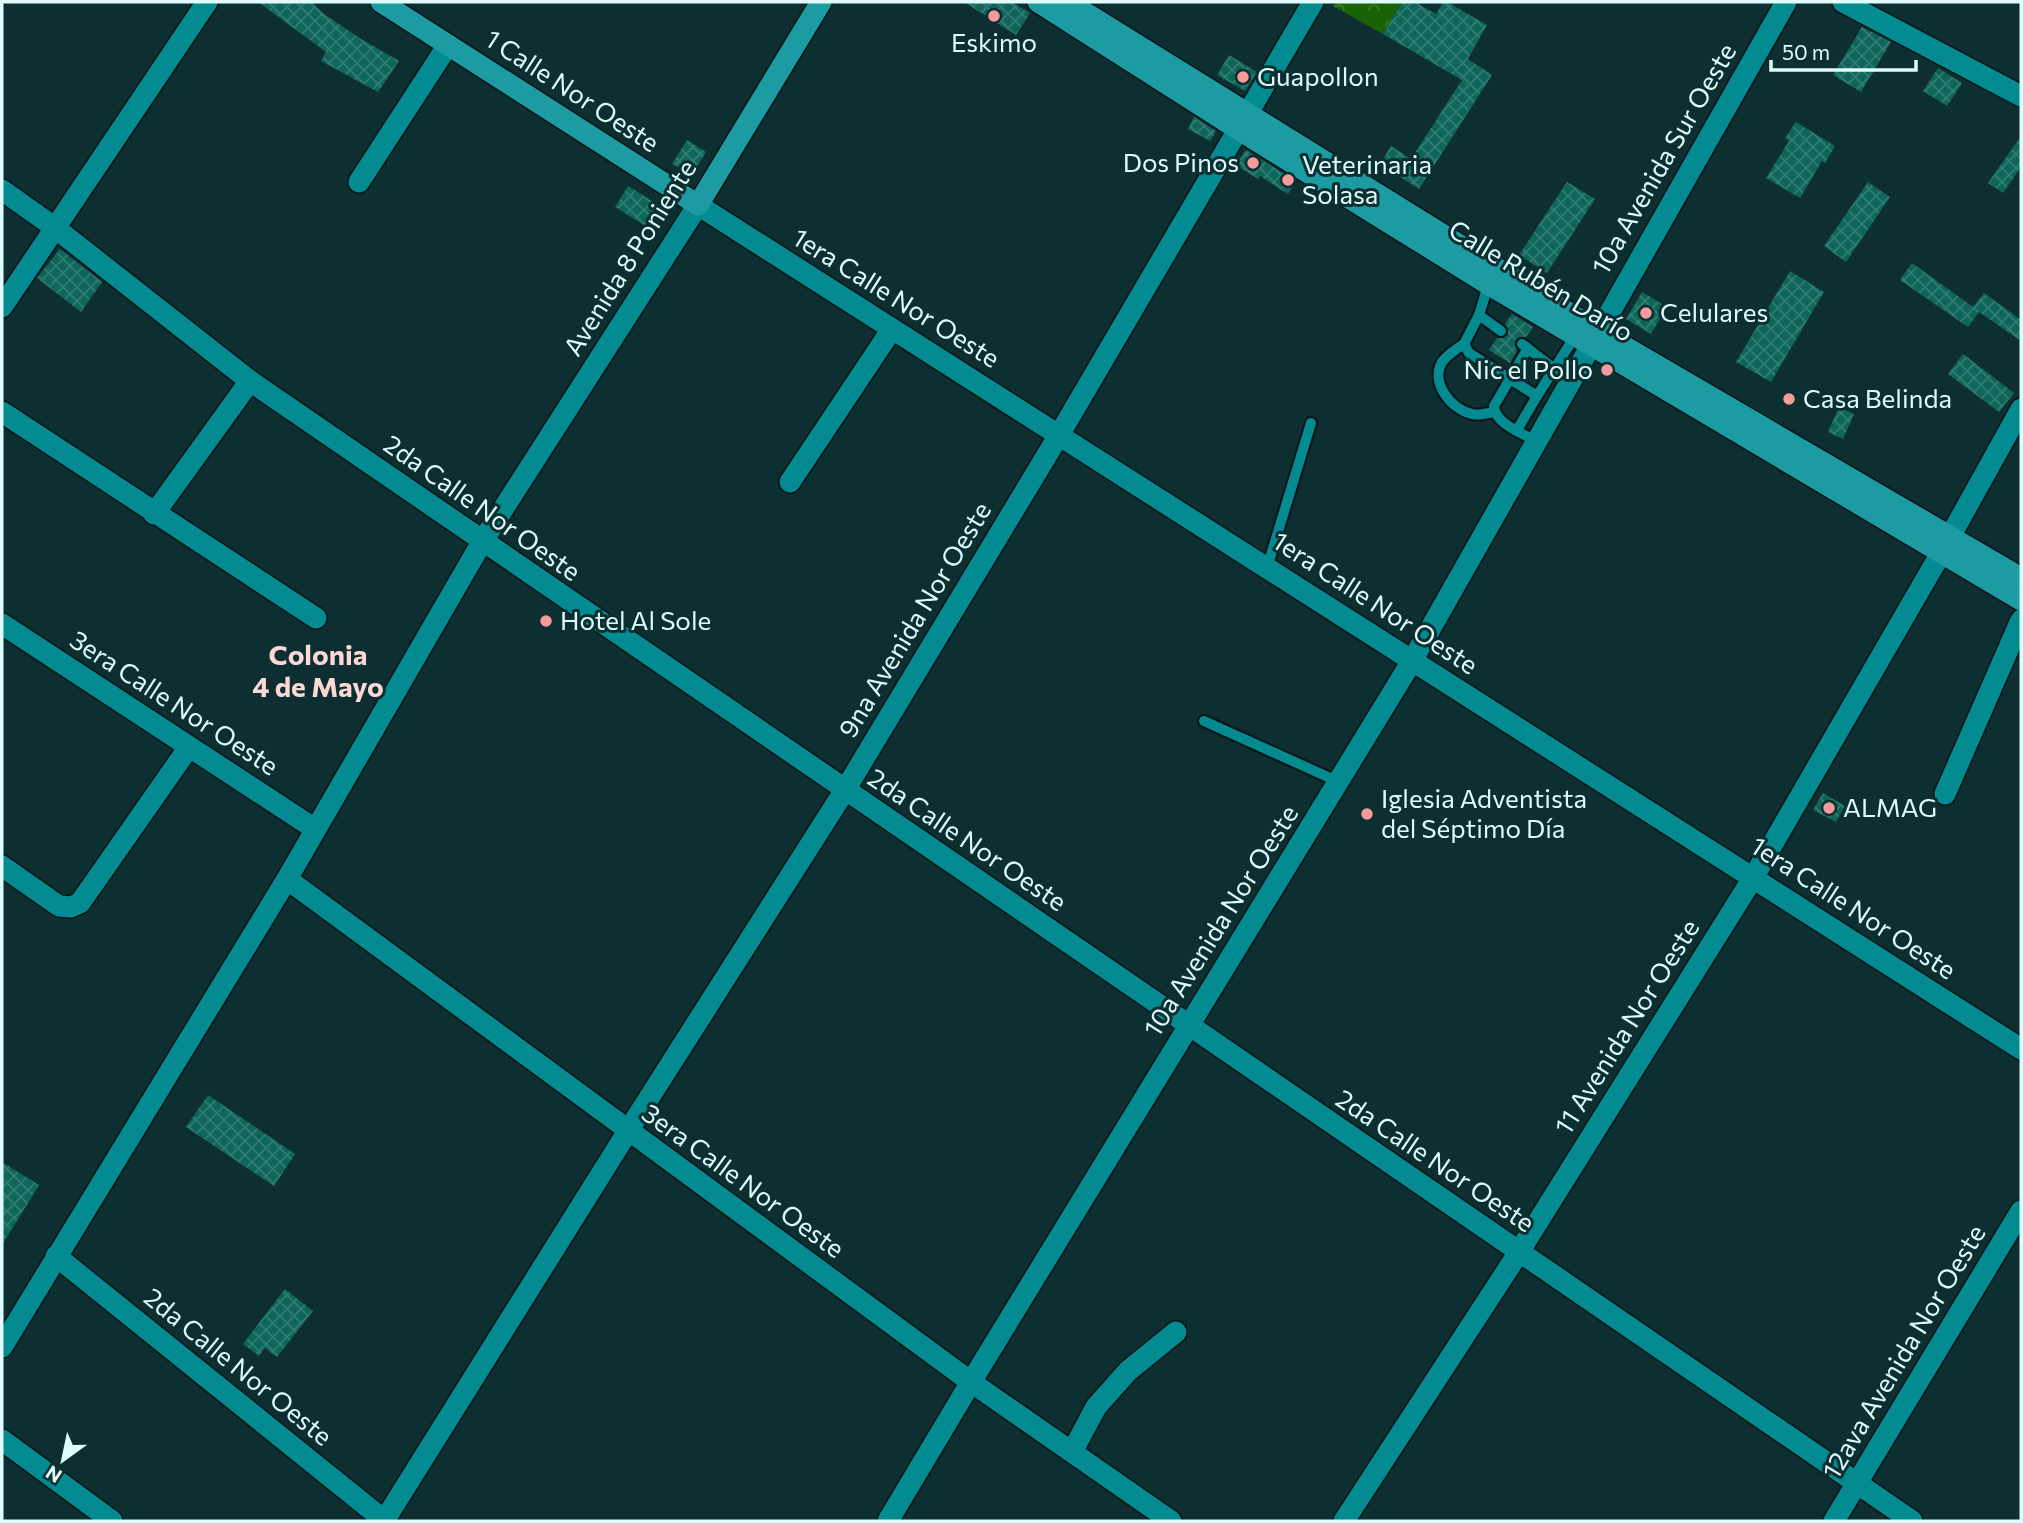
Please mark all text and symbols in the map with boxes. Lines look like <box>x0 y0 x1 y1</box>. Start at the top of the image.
marker: Eskimo <box>986 8 1002 24</box>
street label: 1 Calle Nor Oeste <box>480 22 665 157</box>
place label: Eskimo <box>951 26 1037 57</box>
scale bar <box>1771 28 1916 72</box>
street label: 10a Avenida Sur Oeste <box>1584 37 1741 279</box>
text: 50 m <box>1782 39 1830 64</box>
place label: Guapollon <box>1257 60 1379 91</box>
marker: Guapollon <box>1235 69 1251 85</box>
place label: Dos Pinos <box>1123 146 1239 177</box>
place label: Veterinaria Solasa <box>1302 148 1432 209</box>
street label: Avenida 8 Poniente <box>556 153 702 361</box>
marker: Dos Pinos <box>1245 155 1261 171</box>
marker: Veterinaria Solasa <box>1280 172 1296 188</box>
street label: Calle Rubén Darío <box>1444 212 1640 347</box>
street label: 1era Calle Nor Oeste <box>788 220 1006 373</box>
place label: Celulares <box>1660 296 1768 327</box>
marker: Celulares <box>1638 305 1654 321</box>
place label: Nic el Pollo <box>1463 353 1593 384</box>
marker: Nic el Pollo <box>1599 362 1615 378</box>
place label: Casa Belinda <box>1803 382 1952 413</box>
marker: Casa Belinda <box>1781 391 1797 407</box>
street label: 2da Calle Nor Oeste <box>379 427 587 586</box>
street label: 9na Avenida Nor Oeste <box>831 496 996 743</box>
street label: 1era Calle Nor Oeste <box>1267 524 1484 680</box>
place label: Hotel Al Sole <box>560 604 711 635</box>
marker: Hotel Al Sole <box>538 613 554 629</box>
street label: 3era Calle Nor Oeste <box>65 623 285 781</box>
district label: Colonia 4 de Mayo <box>252 637 384 703</box>
street label: 2da Calle Nor Oeste <box>863 761 1073 917</box>
place label: Iglesia Adventista del Séptimo Día <box>1381 782 1587 843</box>
place label: ALMAG <box>1843 791 1937 822</box>
street label: 10a Avenida Nor Oeste <box>1136 799 1304 1042</box>
marker: ALMAG <box>1821 800 1837 816</box>
marker: Iglesia Adventista del Séptimo Día <box>1359 806 1375 822</box>
street label: 1era Calle Nor Oeste <box>1745 829 1962 985</box>
street label: 11 Avenida Nor Oeste <box>1547 913 1704 1139</box>
street label: 2da Calle Nor Oeste <box>1331 1082 1541 1238</box>
street label: 3era Calle Nor Oeste <box>637 1096 851 1263</box>
street label: 12ava Avenida Nor Oeste <box>1815 1219 1991 1484</box>
street label: 2da Calle Nor Oeste <box>139 1281 339 1451</box>
north arrow <box>28 1425 98 1495</box>
text: N <box>41 1461 66 1488</box>

